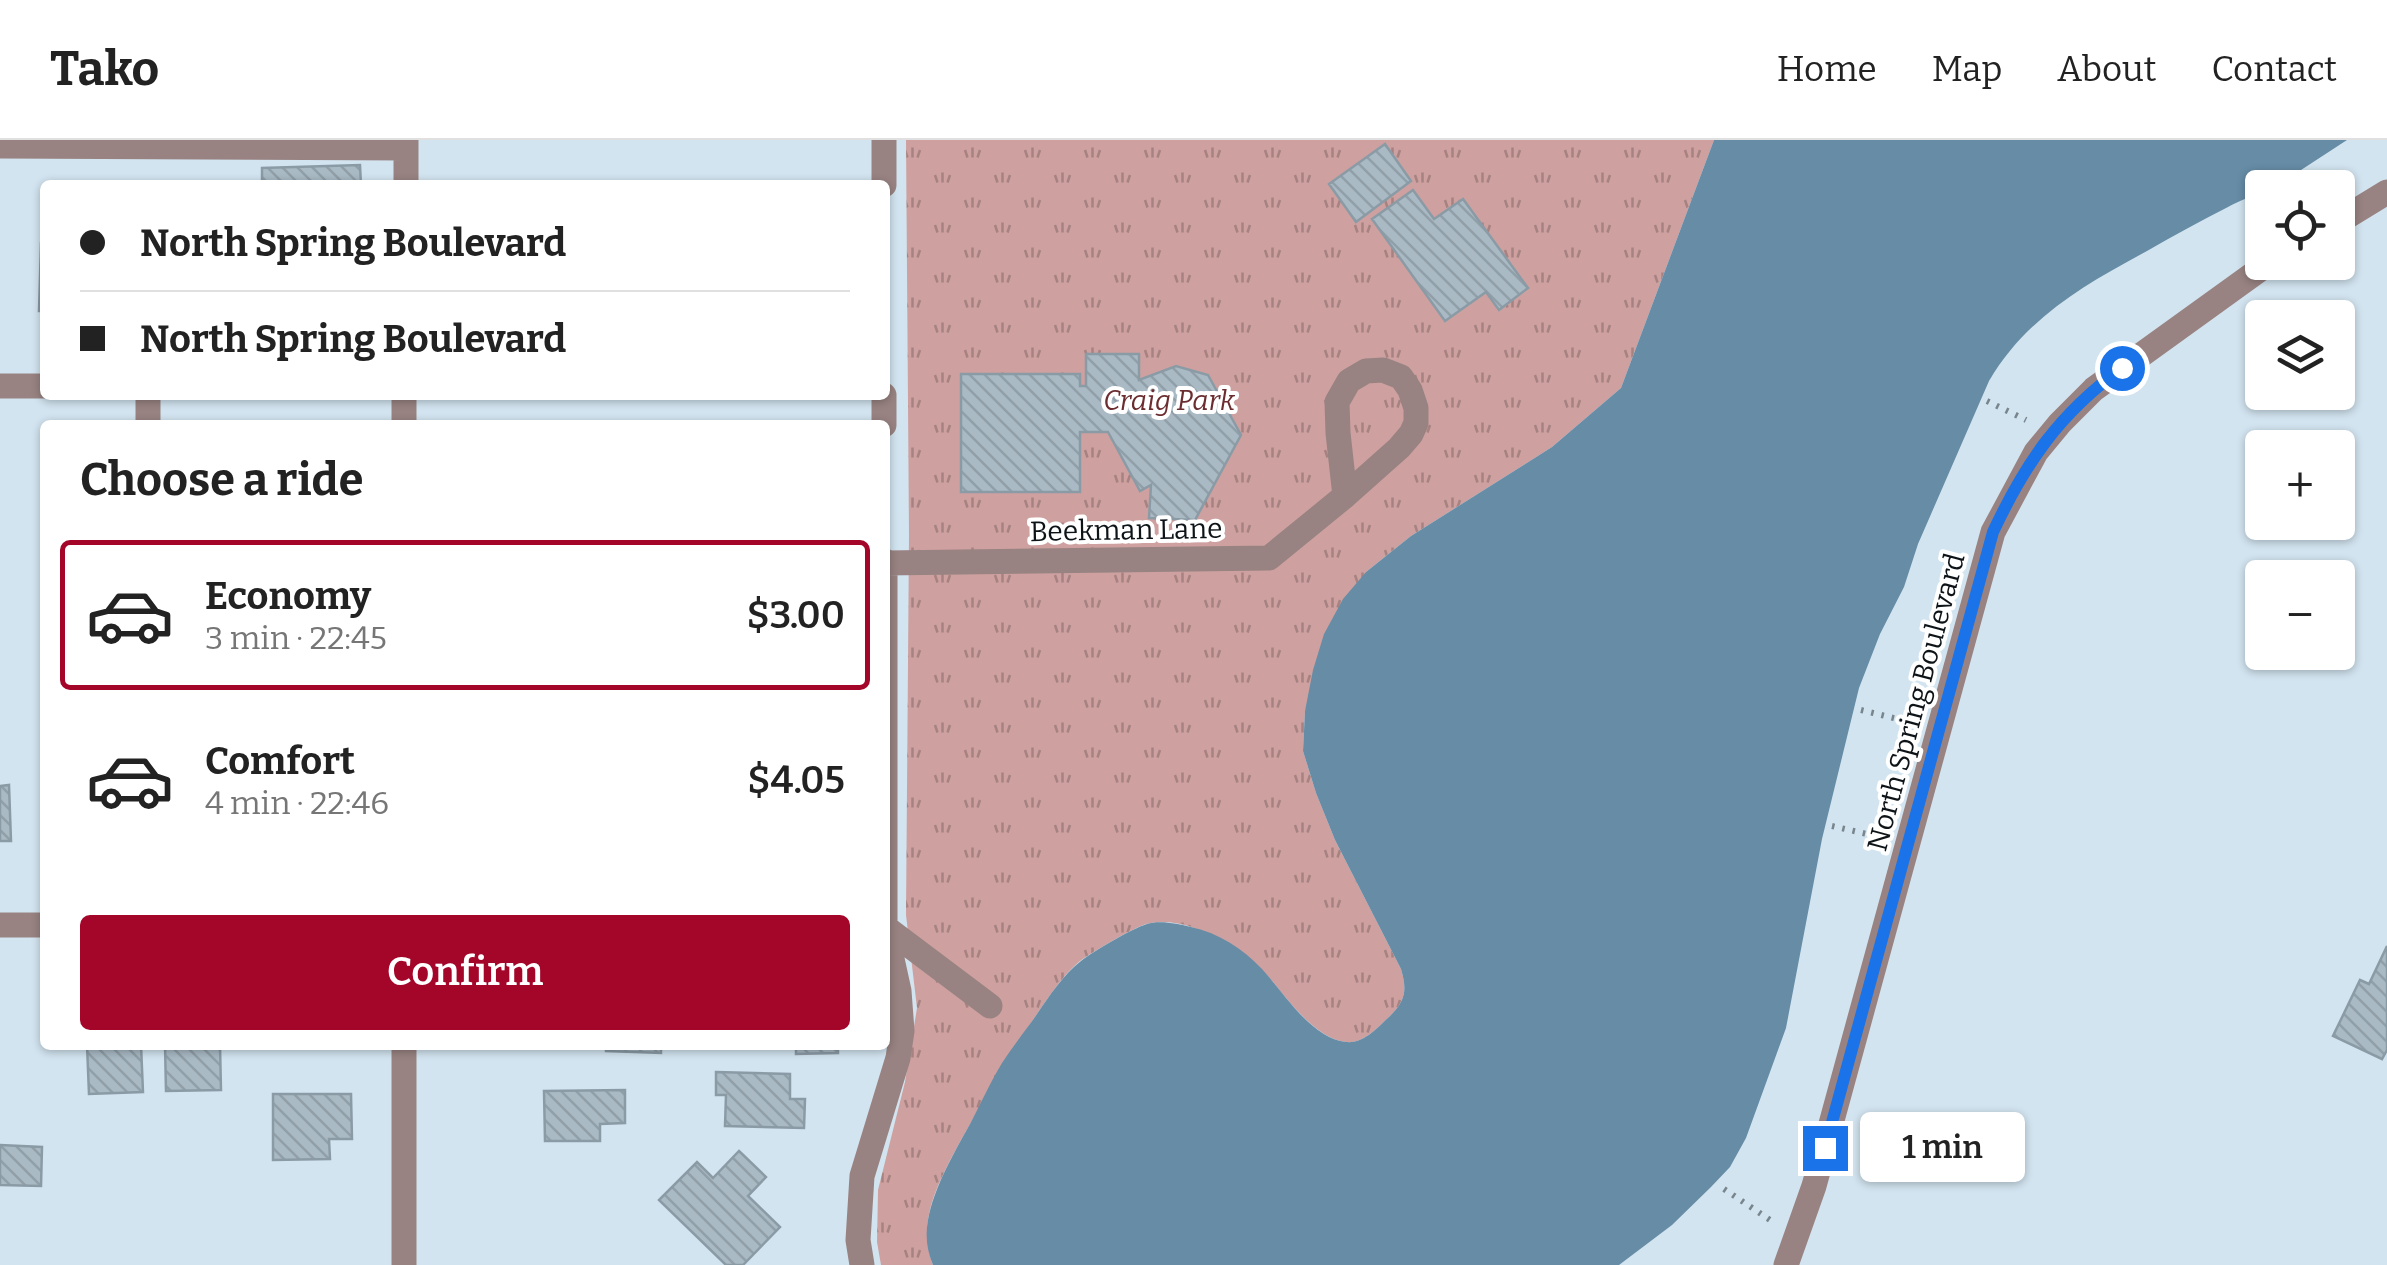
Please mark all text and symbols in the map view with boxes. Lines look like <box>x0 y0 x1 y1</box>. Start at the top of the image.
text: Tako <box>50 40 159 98</box>
text: Home <box>1777 48 1877 90</box>
text: Map <box>1932 48 2002 90</box>
text: About <box>2057 48 2156 90</box>
text: Contact <box>2211 48 2337 90</box>
map controls <box>2245 170 2355 670</box>
button: locate <box>2245 170 2355 280</box>
text: North Spring Boulevard <box>140 220 566 266</box>
button: layers <box>2245 300 2355 410</box>
text: North Spring Boulevard <box>140 316 566 362</box>
route start <box>2100 346 2145 391</box>
park label: Craig Park <box>1103 384 1236 417</box>
button: + <box>2245 430 2355 540</box>
text: Choose a ride <box>80 453 363 507</box>
street label: Beekman Lane <box>1029 512 1223 548</box>
street label: North Spring Boulevard <box>1860 550 1972 854</box>
button: − <box>2245 560 2355 670</box>
icon: car <box>85 570 175 660</box>
text: Economy <box>205 573 371 619</box>
text: $3.00 <box>746 592 845 638</box>
text: 3 min · 22:45 <box>205 619 387 657</box>
icon: car <box>85 735 175 825</box>
text: Comfort <box>205 738 355 784</box>
text: $4.05 <box>747 757 845 803</box>
text: 4 min · 22:46 <box>205 784 389 822</box>
button: Confirm <box>80 915 850 1030</box>
callout: 1 min <box>1860 1113 2025 1183</box>
route end <box>1803 1126 1848 1171</box>
text: 1 min <box>1902 1128 1983 1166</box>

